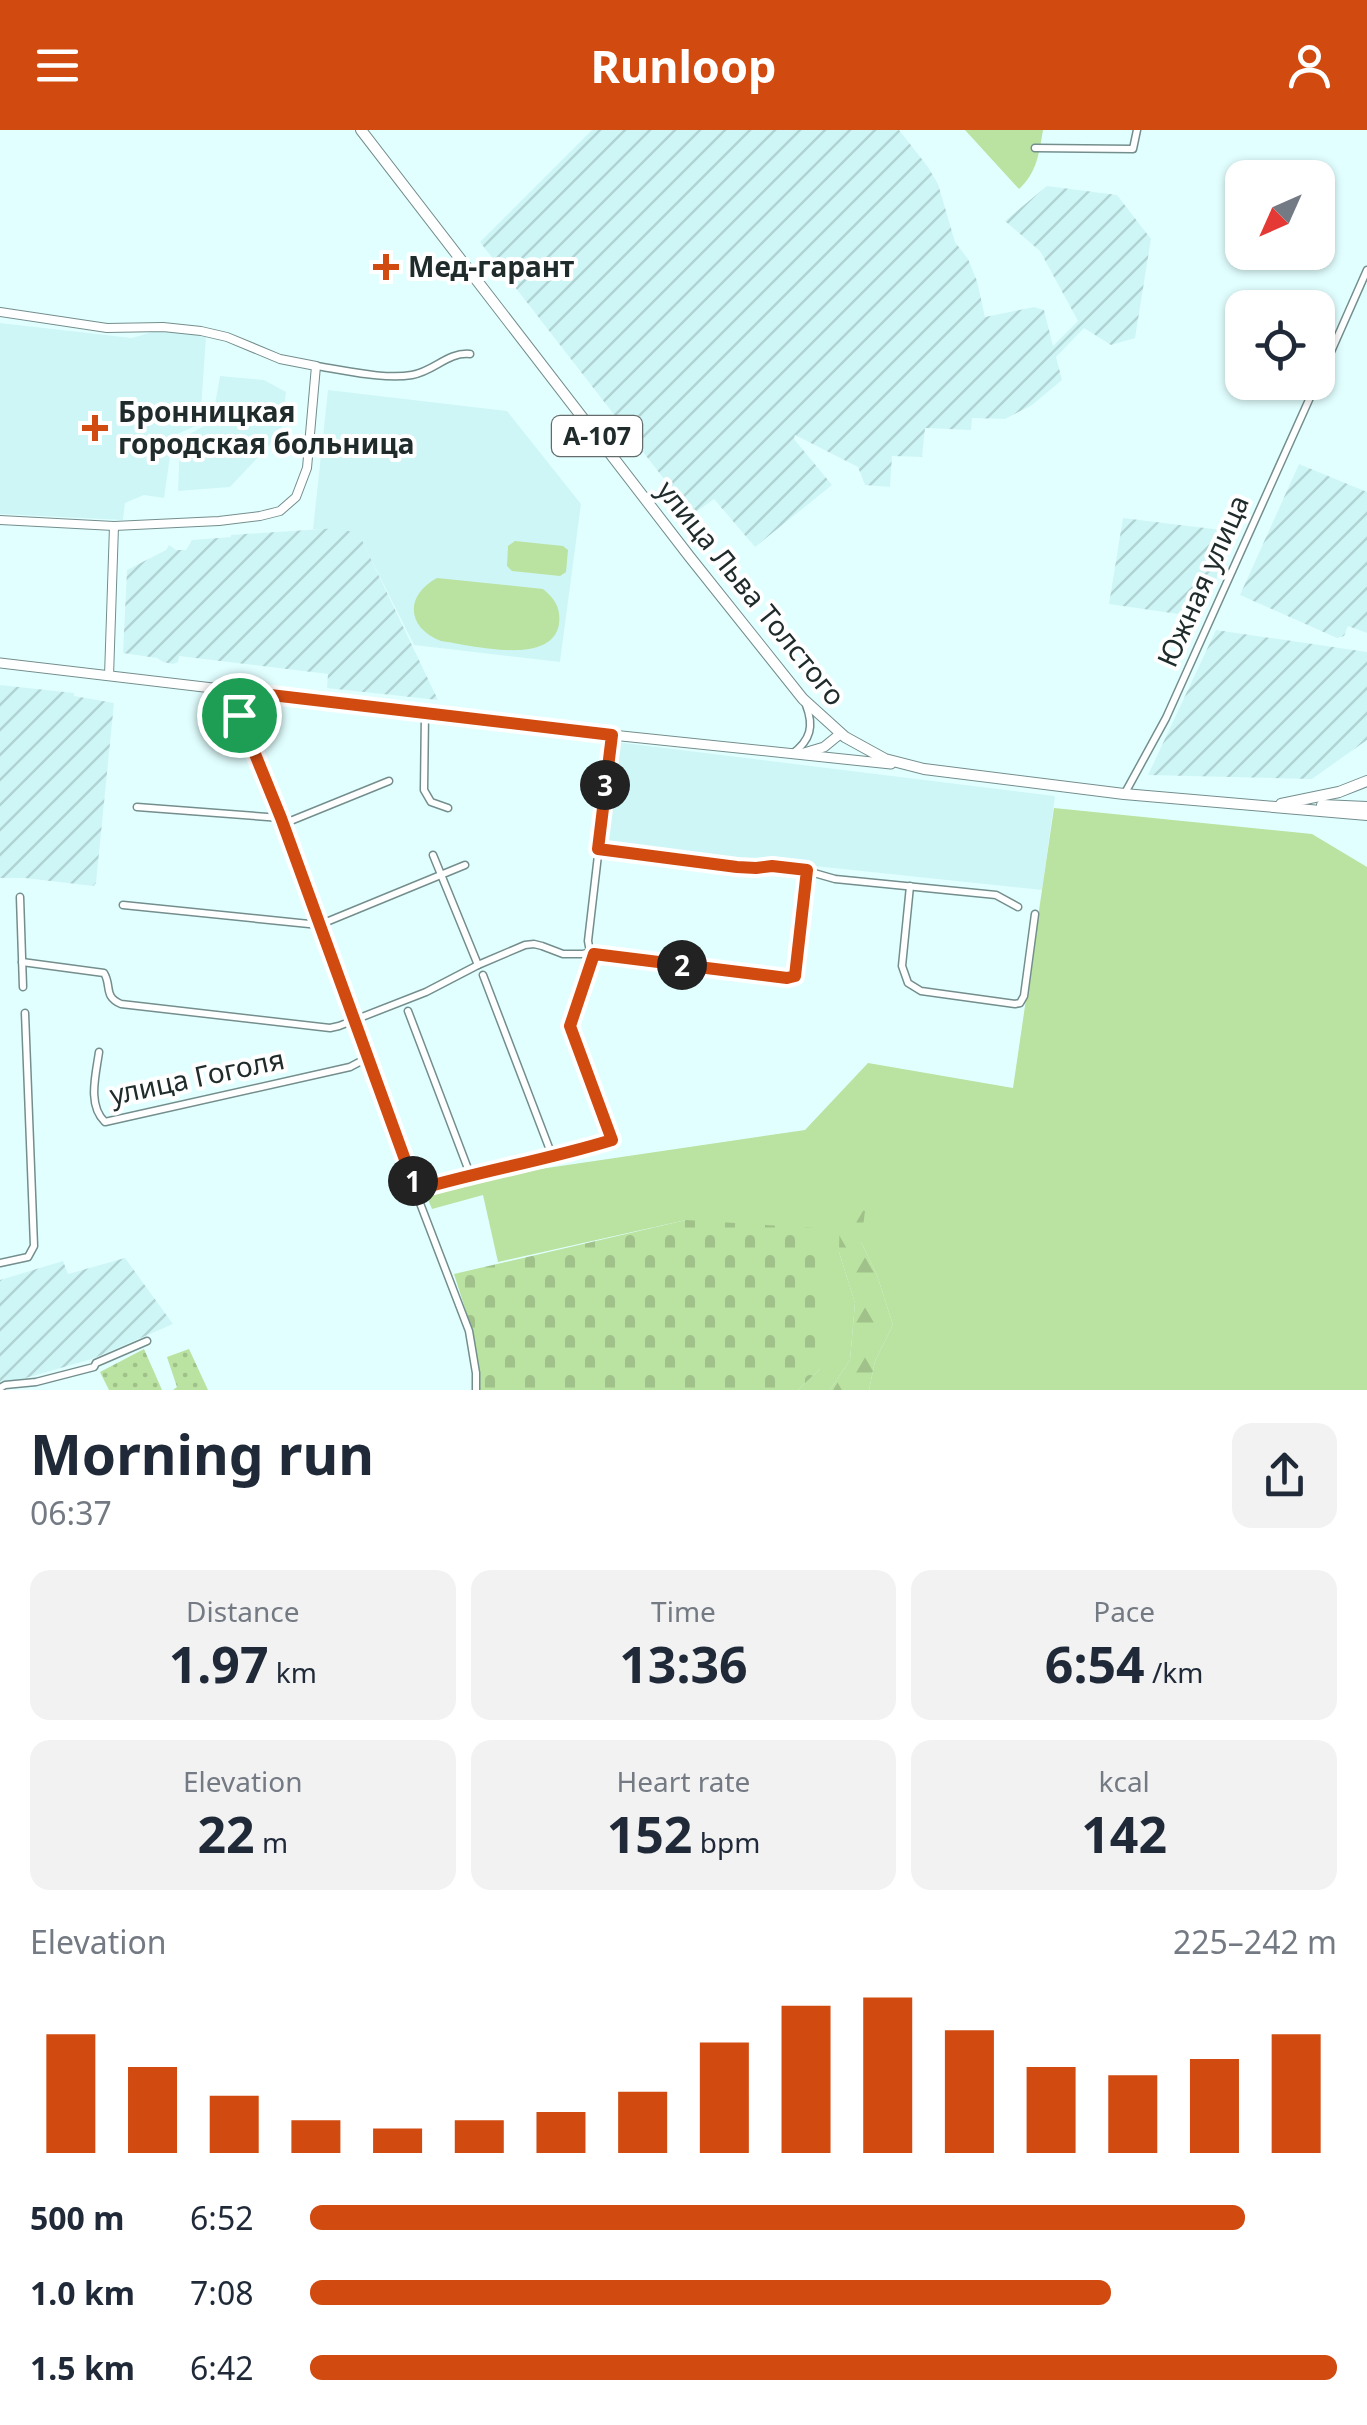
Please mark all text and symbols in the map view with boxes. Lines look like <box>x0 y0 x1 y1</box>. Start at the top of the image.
text: Runloop <box>590 35 777 96</box>
icon: menu <box>30 38 85 93</box>
icon: person <box>1282 38 1337 93</box>
north arrow <box>1225 160 1335 270</box>
map controls <box>1225 160 1335 400</box>
place label: Мед-гарант <box>408 247 574 285</box>
marker: Мед-гарант <box>373 254 399 280</box>
button: locate <box>1225 290 1335 400</box>
place label: Бронницкая городская больница <box>118 392 414 462</box>
marker: Бронницкая городская больница <box>82 415 108 441</box>
road number: А-107 <box>552 416 642 456</box>
street label: улица Льва Толстого <box>649 472 854 713</box>
street label: Южная улица <box>1147 489 1257 673</box>
pin <box>197 673 282 758</box>
icon: arrive <box>212 688 267 743</box>
pin: 3 <box>580 760 630 810</box>
text: 3 <box>597 766 613 804</box>
pin: 2 <box>657 940 707 990</box>
text: 2 <box>674 946 690 984</box>
street label: улица Гоголя <box>106 1039 288 1113</box>
pin: 1 <box>388 1156 438 1206</box>
text: 1 <box>405 1162 421 1200</box>
text: Morning run <box>30 1416 374 1491</box>
button: share <box>1232 1423 1337 1528</box>
text: 06:37 <box>30 1491 112 1534</box>
text: Distance <box>186 1592 300 1630</box>
text: Time <box>651 1592 716 1630</box>
text: Pace <box>1093 1592 1155 1630</box>
text: 1.97 <box>169 1630 269 1698</box>
text: 13:36 <box>619 1630 748 1698</box>
text: 6:54 <box>1045 1630 1145 1698</box>
text: km <box>269 1653 317 1691</box>
text: /km <box>1145 1653 1204 1691</box>
text: Elevation <box>183 1762 303 1800</box>
text: Heart rate <box>617 1762 750 1800</box>
text: kcal <box>1098 1762 1150 1800</box>
text: 22 <box>197 1800 255 1868</box>
text: 152 <box>607 1800 692 1868</box>
text: 142 <box>1081 1800 1167 1868</box>
text: m <box>255 1823 288 1861</box>
text: bpm <box>692 1823 760 1861</box>
text: Elevation <box>30 1920 167 1963</box>
text: 225–242 m <box>1173 1920 1337 1963</box>
text: 500 m <box>30 2196 124 2239</box>
text: 6:52 <box>190 2196 254 2239</box>
text: 1.0 km <box>30 2271 135 2314</box>
text: 7:08 <box>190 2271 254 2314</box>
text: 1.5 km <box>30 2346 135 2389</box>
text: 6:42 <box>190 2346 254 2389</box>

